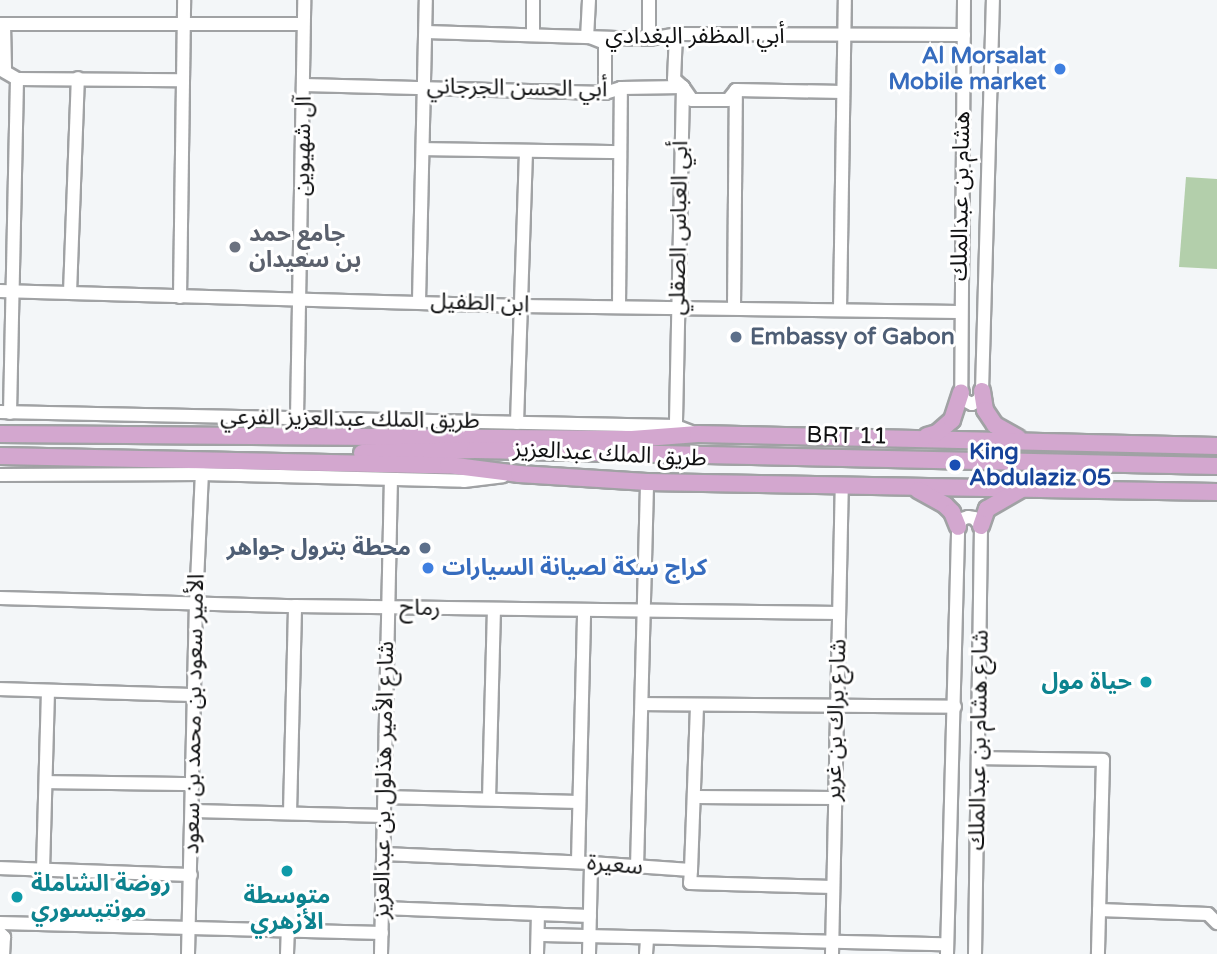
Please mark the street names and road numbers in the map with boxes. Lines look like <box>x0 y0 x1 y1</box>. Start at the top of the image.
street label: أبي المظفر البغدادي <box>605 22 785 50</box>
street label: أبي الحسن الجرجاني <box>426 73 608 103</box>
street label: آل شهيوين <box>288 96 318 196</box>
street label: هشام بن عبدالملك <box>946 111 976 281</box>
street label: أبي العباس الصقلي <box>664 140 694 316</box>
street label: ابن الطفيل <box>430 287 530 319</box>
street label: طريق الملك عبدالعزيز الفرعي <box>220 403 480 435</box>
street label: BRT 11 <box>806 421 888 451</box>
street label: طريق الملك عبدالعزيز <box>513 435 707 473</box>
street label: الأمير سعود بن محمد بن سعود <box>178 574 210 854</box>
street label: رماح <box>399 594 441 622</box>
street label: شارع هشام بن عبدالملك <box>963 629 995 851</box>
street label: شارع براك بن غرير <box>819 638 853 802</box>
street label: شارع الأمير هذلول بن عبدالعزيز <box>368 641 400 919</box>
street label: سعيرة <box>586 849 644 881</box>

